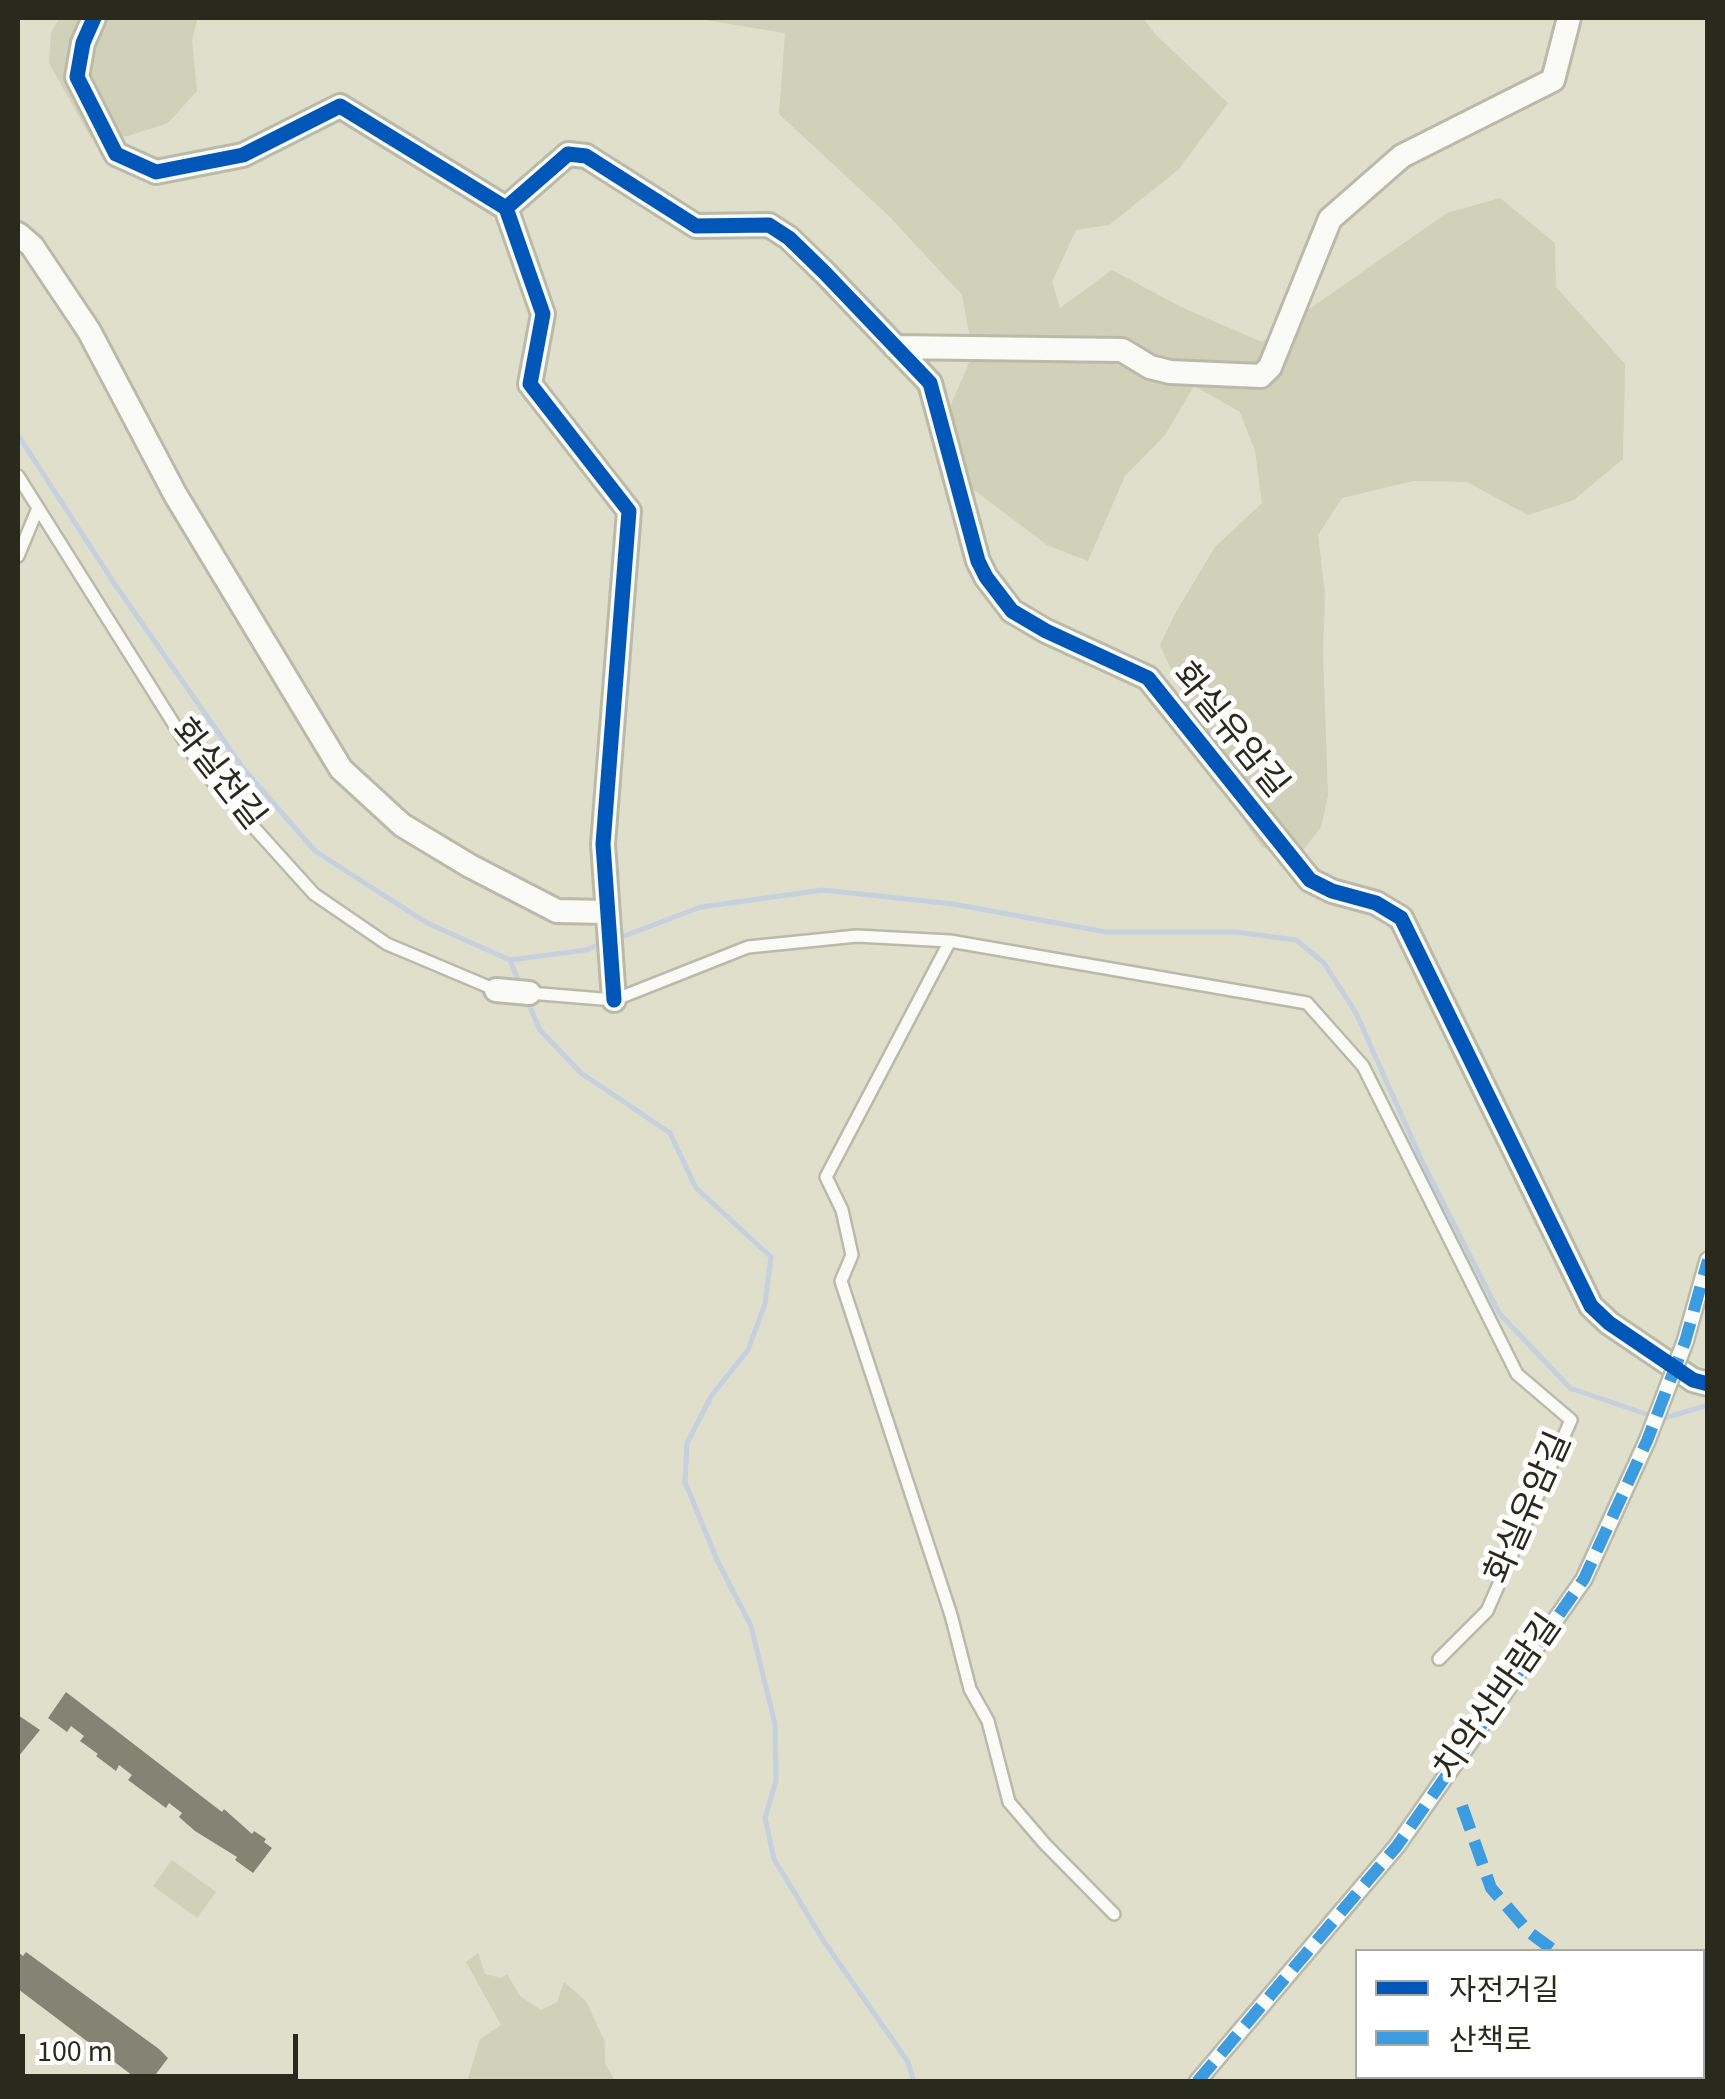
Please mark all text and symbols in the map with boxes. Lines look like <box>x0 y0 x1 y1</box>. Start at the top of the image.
street label: 화실유암길 <box>1161 656 1295 808</box>
street label: 화실천길 <box>160 712 272 840</box>
street label: 화실유암길 <box>1479 1427 1583 1591</box>
street label: 치악산바람길 <box>1427 1608 1573 1790</box>
legend <box>1355 1949 1705 2079</box>
text: 자전거길 <box>1449 1969 1559 2012</box>
scale bar <box>25 2014 302 2076</box>
text: 산책로 <box>1449 2019 1532 2062</box>
text: 100 m <box>37 2030 113 2073</box>

